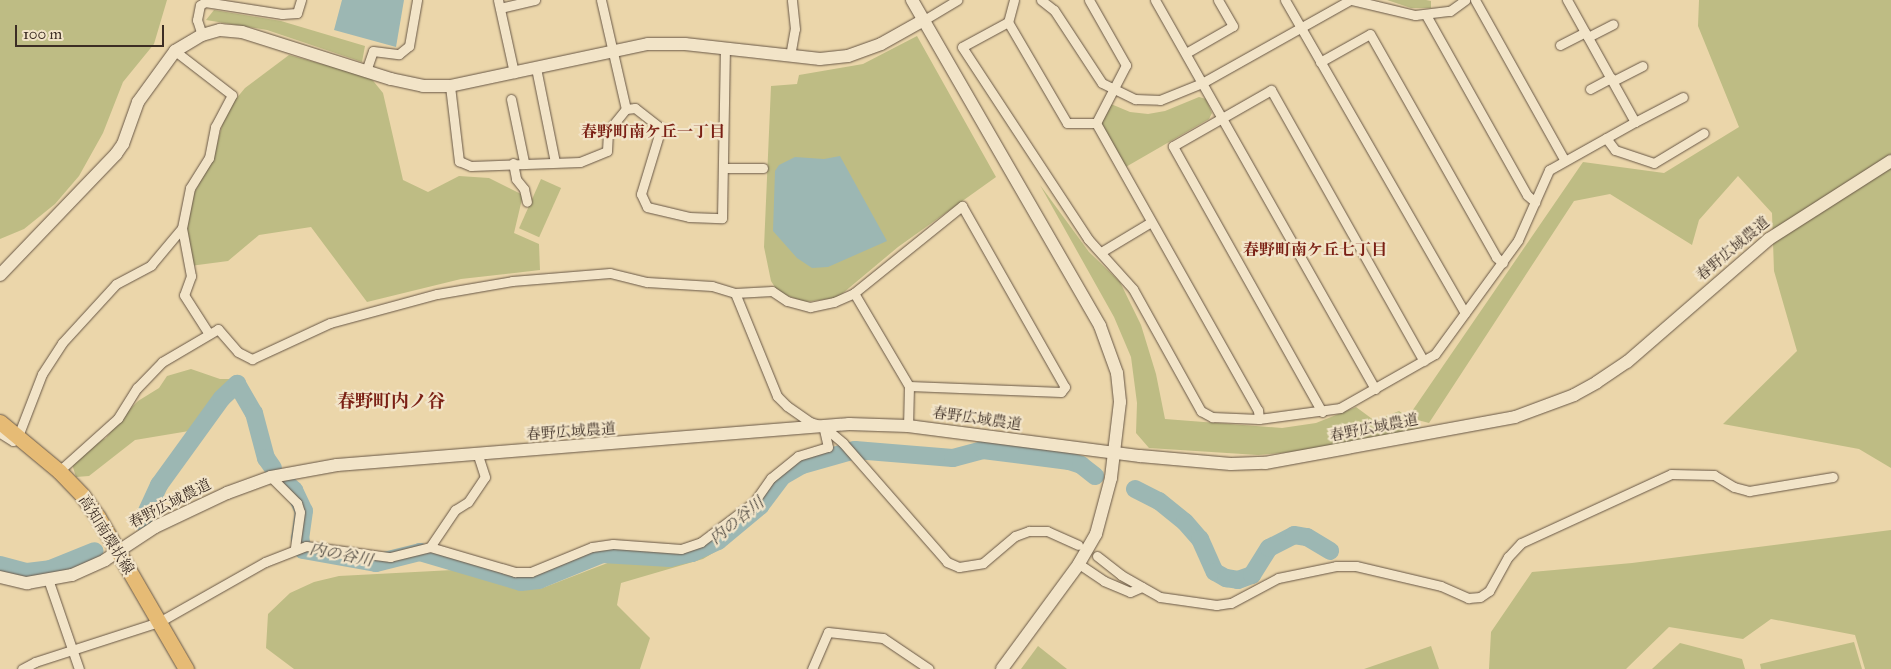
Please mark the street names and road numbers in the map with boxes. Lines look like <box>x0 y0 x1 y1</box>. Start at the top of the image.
street label: 春野広域農道 <box>1693 213 1773 285</box>
street label: 春野広域農道 <box>931 404 1023 434</box>
street label: 春野広域農道 <box>1328 411 1420 445</box>
street label: 春野広域農道 <box>525 420 617 444</box>
street label: 春野広域農道 <box>126 476 214 532</box>
street label: 高知南環状線 <box>75 492 137 578</box>

